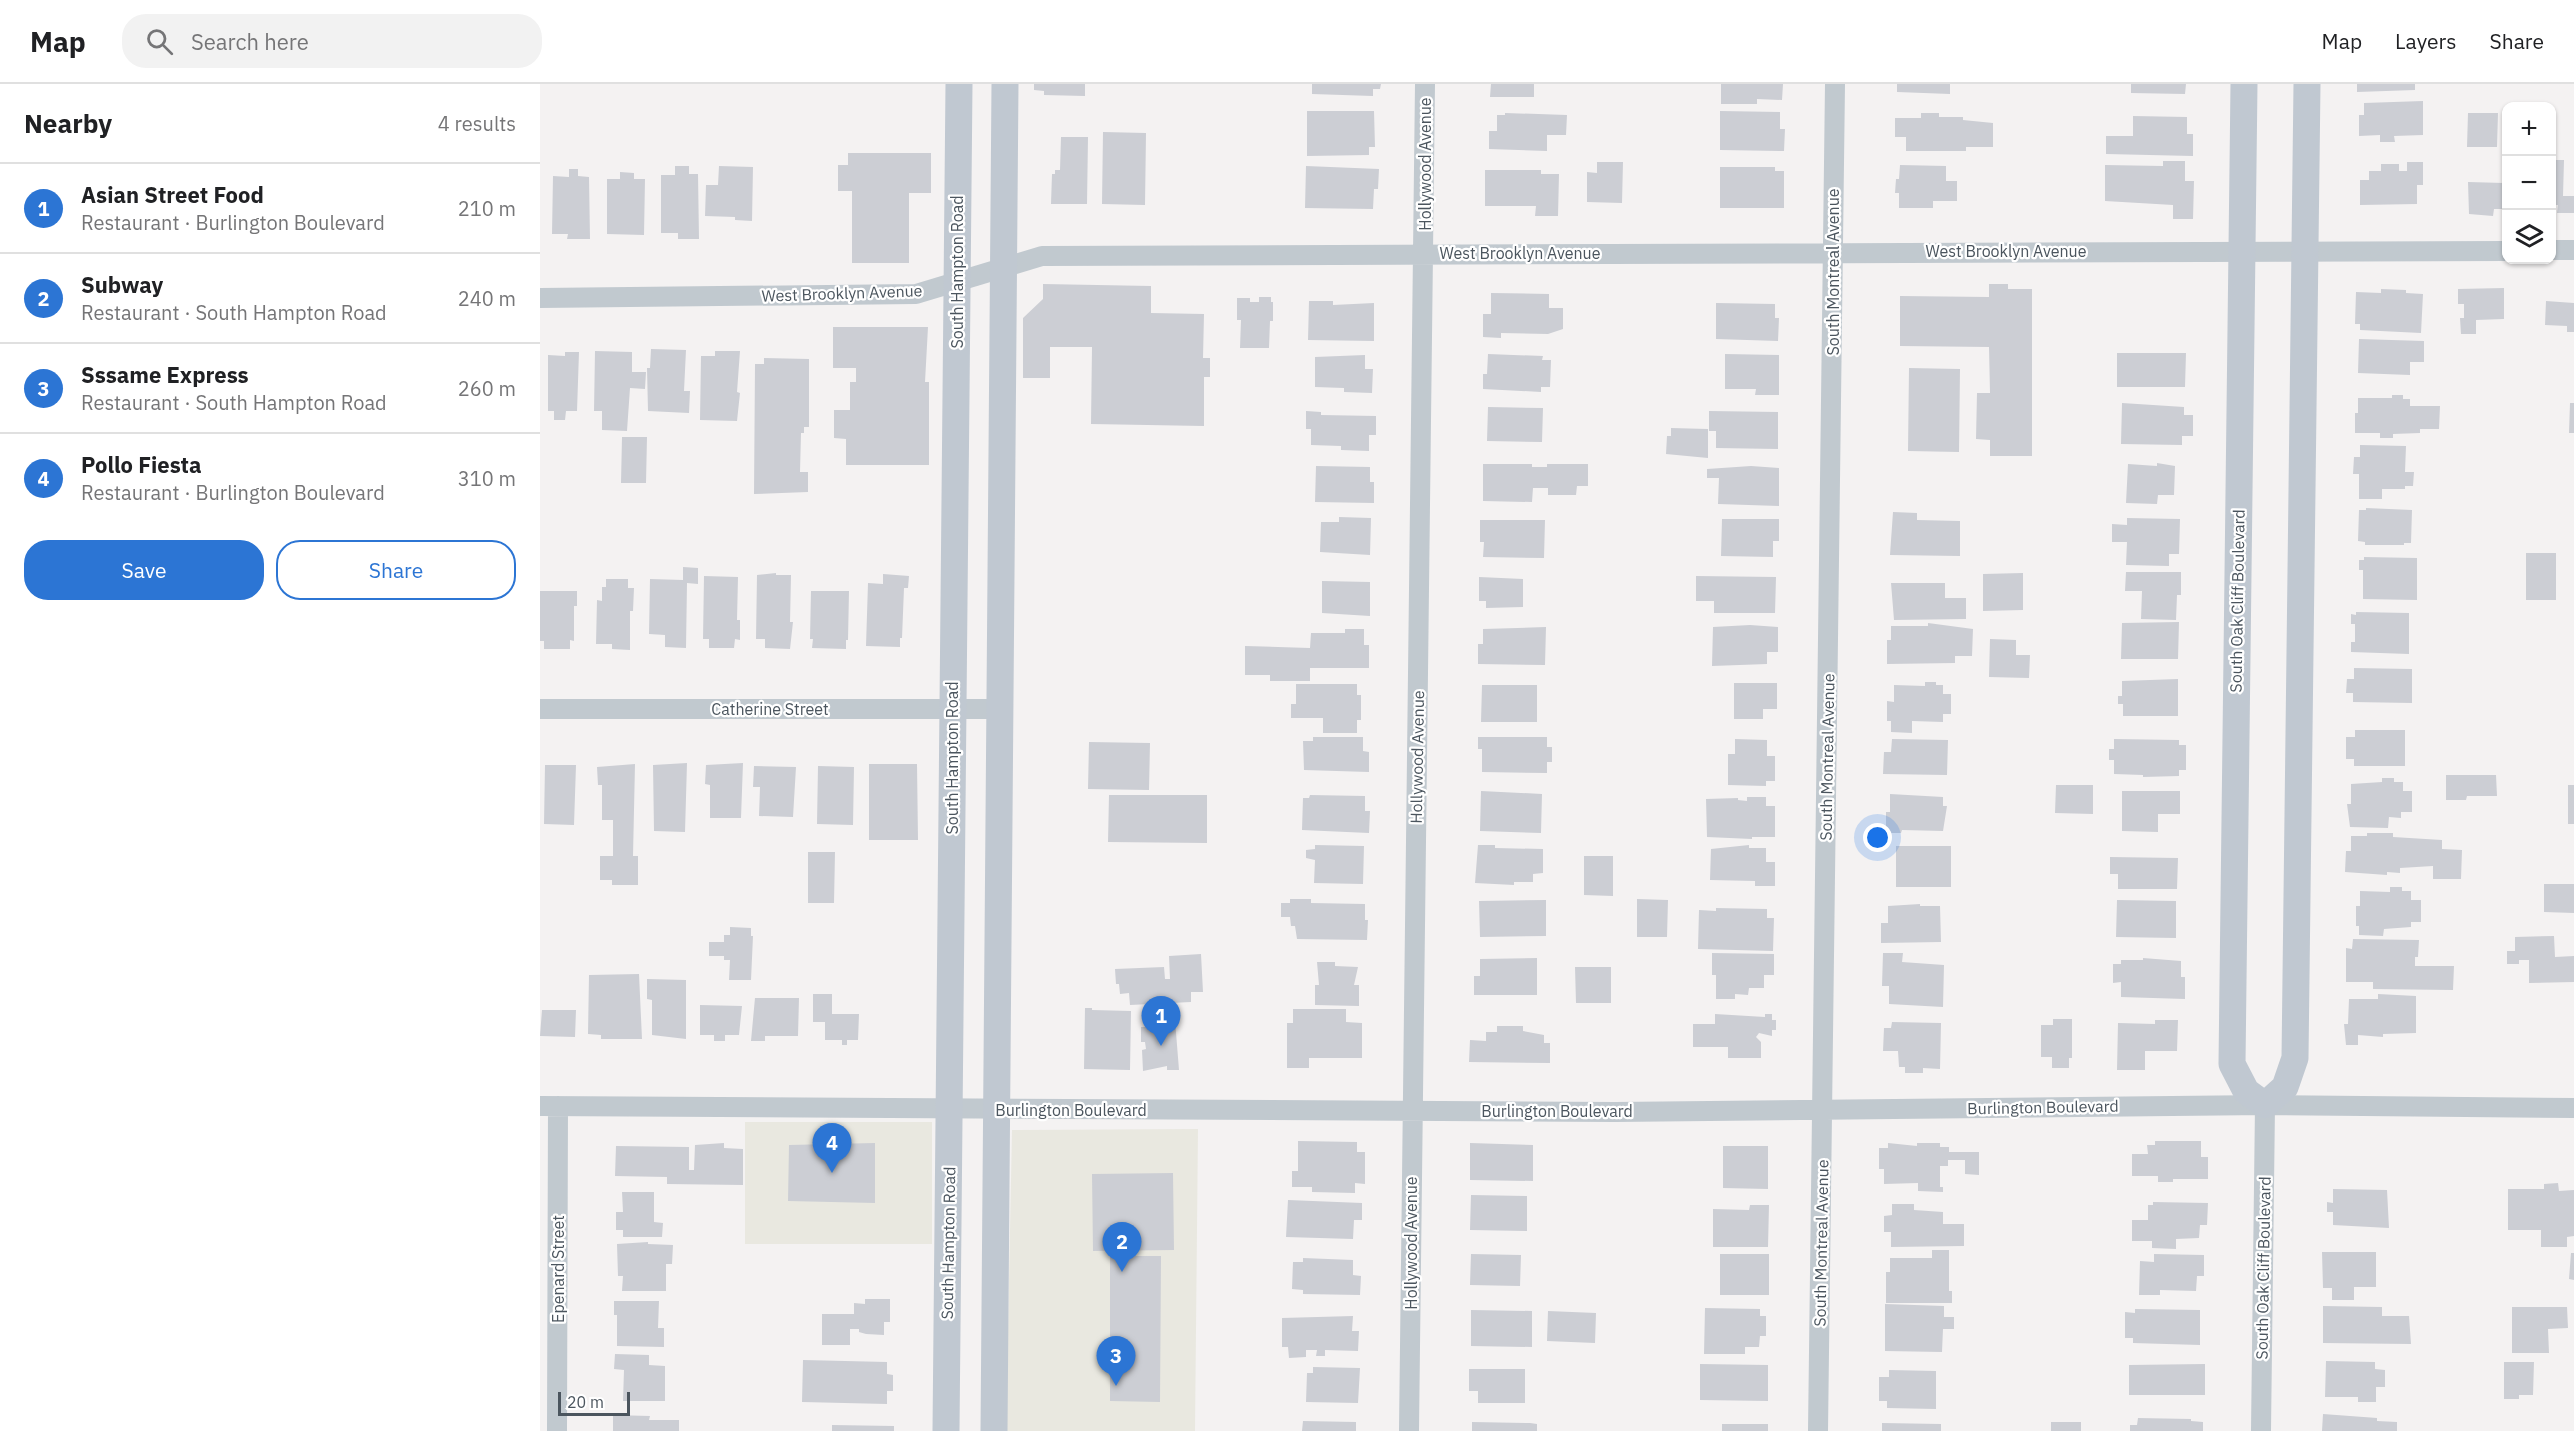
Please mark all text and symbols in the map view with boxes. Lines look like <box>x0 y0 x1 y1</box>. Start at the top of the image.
search box <box>122 14 542 68</box>
text: Map <box>30 23 86 60</box>
icon: search <box>143 25 176 58</box>
text: Search here <box>191 27 309 56</box>
text: Map <box>2322 27 2362 55</box>
text: Layers <box>2395 27 2457 55</box>
text: Share <box>2490 27 2544 55</box>
street label: Hollywood Avenue <box>1415 97 1435 231</box>
map controls <box>2502 102 2556 264</box>
button: + <box>2502 102 2556 156</box>
text: Nearby <box>24 106 112 140</box>
text: 4 results <box>438 110 516 137</box>
button: − <box>2502 156 2556 210</box>
text: Asian Street Food <box>81 180 264 209</box>
street label: South Montreal Avenue <box>1823 188 1843 356</box>
text: 1 <box>38 195 50 222</box>
text: 210 m <box>458 195 516 222</box>
street label: South Hampton Road <box>947 196 967 349</box>
text: Restaurant · Burlington Boulevard <box>81 209 385 236</box>
button: layers <box>2502 210 2556 264</box>
street label: West Brooklyn Avenue <box>1926 241 2087 261</box>
street label: West Brooklyn Avenue <box>1440 243 1601 263</box>
text: Subway <box>81 270 163 299</box>
street label: West Brooklyn Avenue <box>761 280 923 306</box>
text: 2 <box>38 285 50 312</box>
text: 240 m <box>458 285 516 312</box>
text: Restaurant · South Hampton Road <box>81 299 387 326</box>
text: Sssame Express <box>81 360 249 389</box>
text: 3 <box>38 375 50 402</box>
text: 260 m <box>458 375 516 402</box>
text: Restaurant · South Hampton Road <box>81 389 387 416</box>
text: Pollo Fiesta <box>81 450 202 479</box>
text: 4 <box>38 465 50 492</box>
text: 310 m <box>458 465 516 492</box>
text: Restaurant · Burlington Boulevard <box>81 479 385 506</box>
street label: South Oak Cliff Boulevard <box>2225 509 2249 693</box>
button: Save <box>24 540 264 600</box>
button: Share <box>276 540 516 600</box>
street label: South Montreal Avenue <box>1816 673 1838 841</box>
street label: South Hampton Road <box>942 682 962 835</box>
street label: Hollywood Avenue <box>1406 690 1428 824</box>
street label: Catherine Street <box>711 699 829 719</box>
your location <box>1863 823 1892 852</box>
pin: 1 <box>1142 996 1180 1046</box>
street label: Burlington Boulevard <box>1967 1096 2119 1118</box>
street label: Burlington Boulevard <box>995 1100 1147 1120</box>
street label: Burlington Boulevard <box>1481 1101 1633 1121</box>
pin: 4 <box>812 1124 852 1173</box>
street label: South Montreal Avenue <box>1810 1159 1832 1327</box>
street label: South Hampton Road <box>937 1166 959 1320</box>
street label: Hollywood Avenue <box>1401 1176 1421 1310</box>
street label: South Oak Cliff Boulevard <box>2251 1176 2275 1360</box>
street label: Epenard Street <box>548 1215 568 1323</box>
pin: 2 <box>1102 1222 1142 1272</box>
pin: 3 <box>1096 1336 1136 1386</box>
scale bar <box>558 1389 630 1416</box>
text: 20 m <box>567 1392 604 1412</box>

